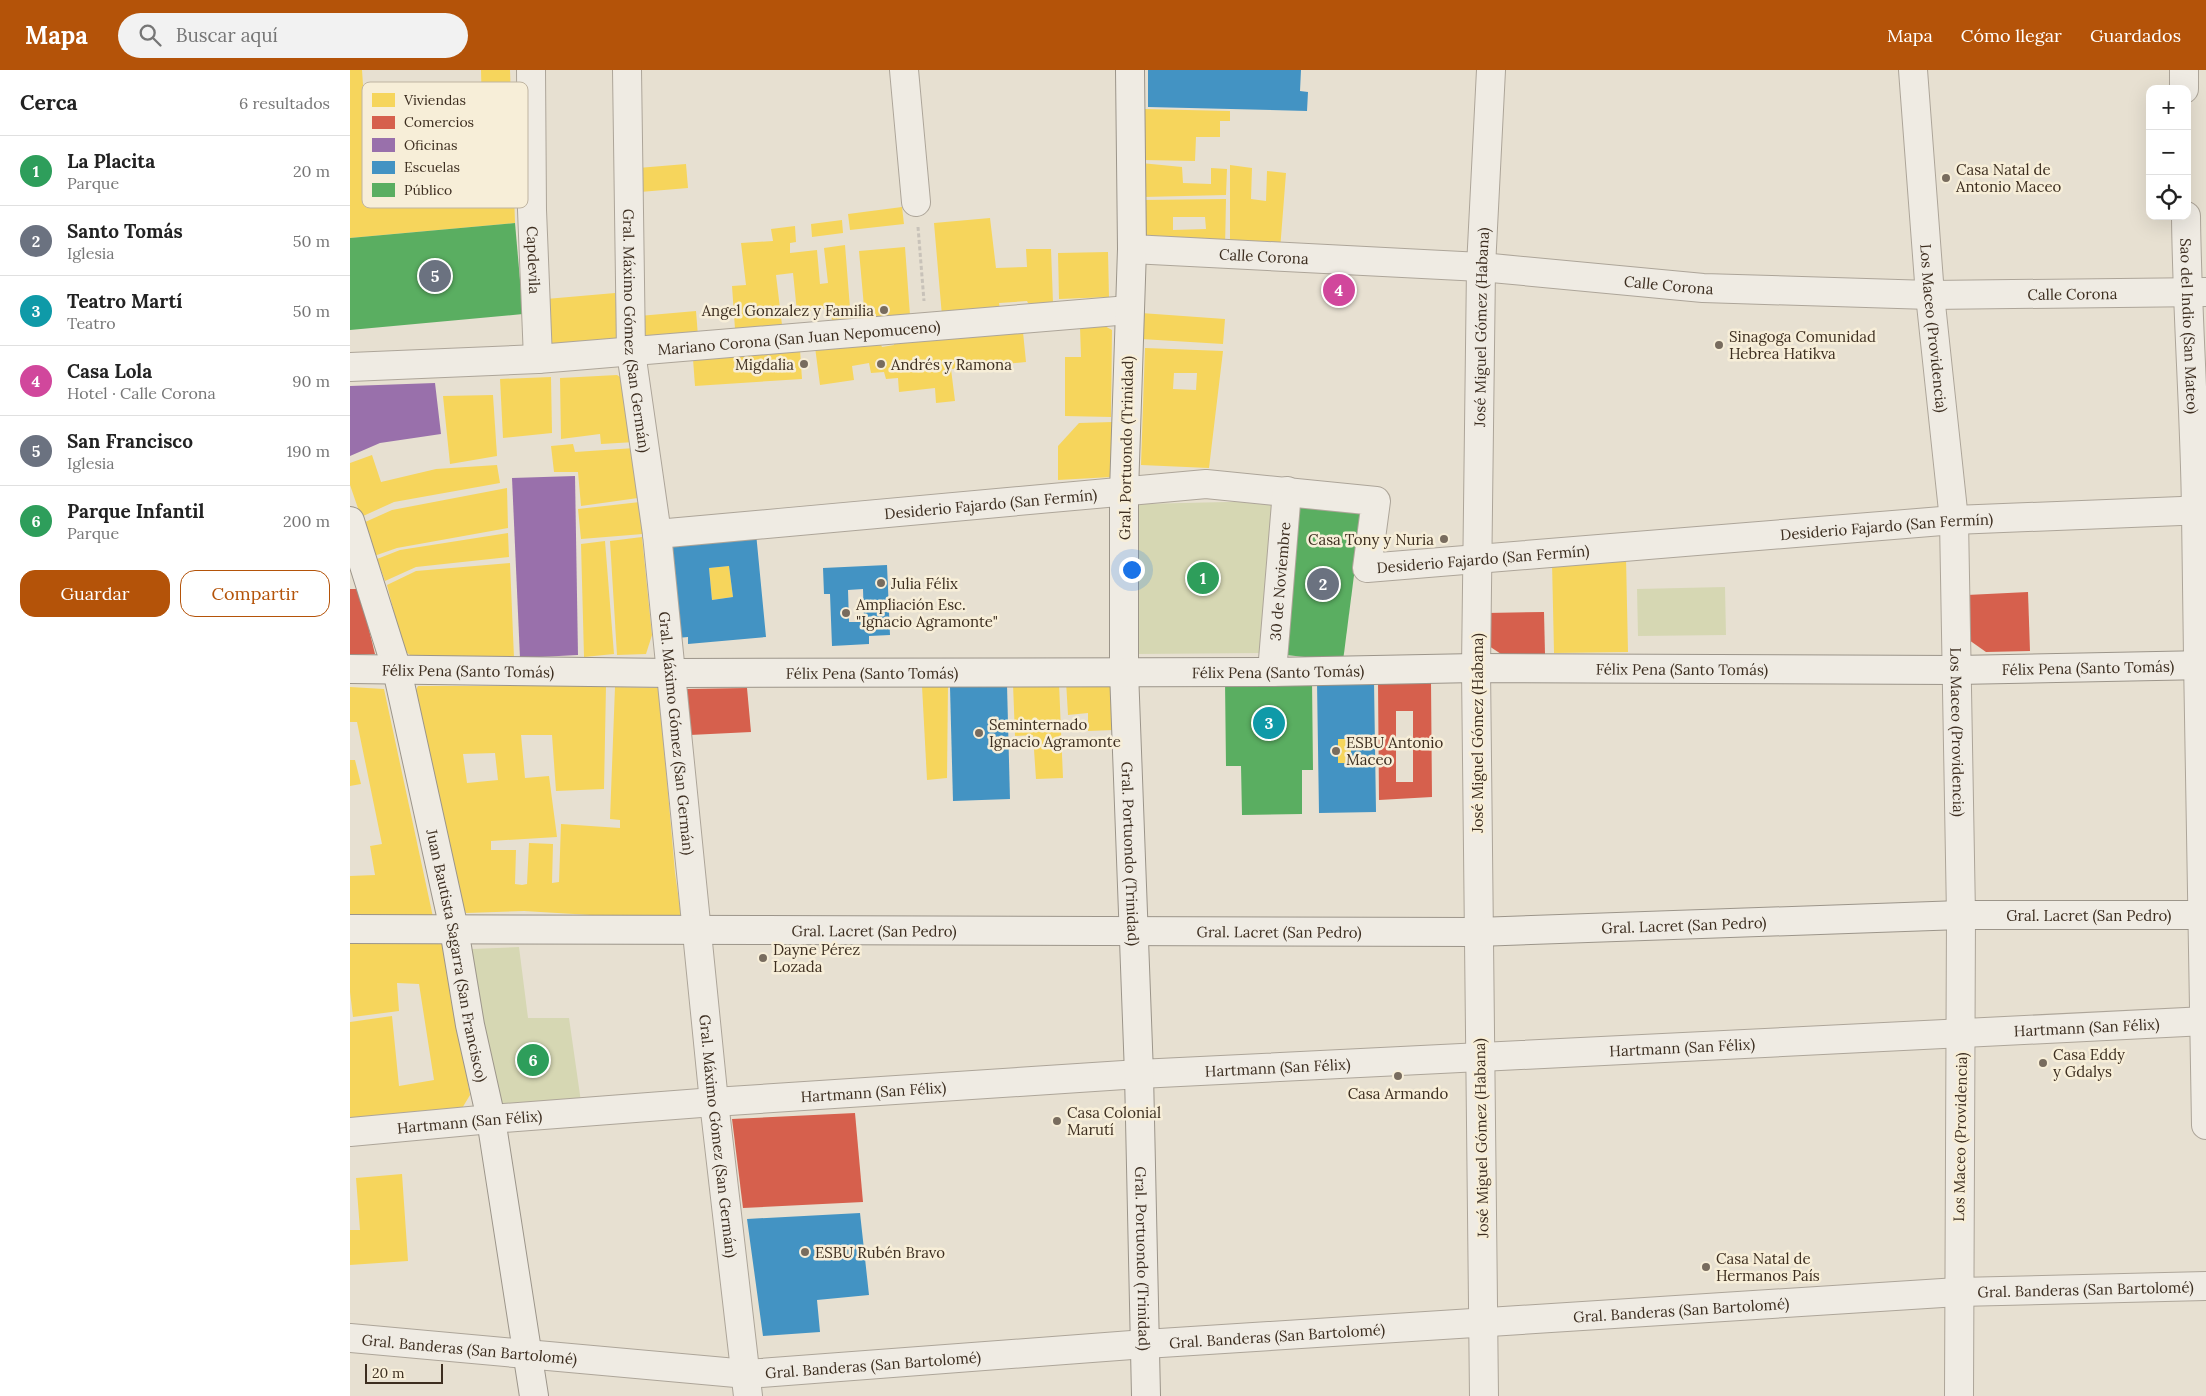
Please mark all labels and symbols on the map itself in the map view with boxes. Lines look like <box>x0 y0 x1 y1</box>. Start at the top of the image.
legend <box>362 82 528 208</box>
text: Viviendas <box>403 91 466 109</box>
text: Comercios <box>404 113 474 131</box>
text: Oficinas <box>404 136 457 154</box>
text: Escuelas <box>404 158 460 176</box>
place label: Casa Natal de Antonio Maceo <box>1955 160 2061 196</box>
marker: Casa Natal de Antonio Maceo <box>1940 172 1952 184</box>
text: Público <box>404 181 452 199</box>
street label: Gral. Máximo Gómez (San Germán) <box>619 208 655 454</box>
street label: Capdevila <box>523 226 545 295</box>
street label: José Miguel Gómez (Habana) <box>1469 226 1494 428</box>
street label: Sao del Indio (San Mateo) <box>2177 238 2203 415</box>
street label: Los Maceo (Providencia) <box>1917 243 1952 414</box>
street label: Calle Corona <box>1218 244 1309 268</box>
pin: 5 <box>419 257 451 295</box>
pin: 4 <box>1323 271 1355 309</box>
street label: Calle Corona <box>1623 271 1714 298</box>
street label: Calle Corona <box>2027 283 2118 303</box>
place label: Angel Gonzalez y Familia <box>701 301 874 320</box>
marker: Angel Gonzalez y Familia <box>878 304 890 316</box>
street label: Mariano Corona (San Juan Nepomuceno) <box>657 316 942 359</box>
place label: Sinagoga Comunidad Hebrea Hatikva <box>1729 327 1876 363</box>
marker: Sinagoga Comunidad Hebrea Hatikva <box>1713 339 1725 351</box>
place label: Migdalia <box>735 355 794 374</box>
place label: Andrés y Ramona <box>890 355 1012 374</box>
street label: Gral. Portuondo (Trinidad) <box>1115 355 1138 540</box>
marker: Migdalia <box>798 358 810 370</box>
marker: Andrés y Ramona <box>875 358 887 370</box>
street label: Desiderio Fajardo (San Fermín) <box>883 484 1098 523</box>
street label: Desiderio Fajardo (San Fermín) <box>1779 509 1994 544</box>
street label: 30 de Noviembre <box>1265 521 1294 642</box>
place label: Casa Tony y Nuria <box>1308 530 1434 549</box>
marker: Casa Tony y Nuria <box>1438 533 1450 545</box>
street label: Desiderio Fajardo (San Fermín) <box>1376 540 1591 577</box>
your location <box>1119 557 1145 583</box>
pin: 1 <box>1187 559 1219 597</box>
pin: 2 <box>1307 565 1339 603</box>
place label: Julia Félix <box>890 574 958 593</box>
marker: Julia Félix <box>875 577 887 589</box>
place label: Ampliación Esc. "Ignacio Agramonte" <box>855 595 998 631</box>
marker: Ampliación Esc. "Ignacio Agramonte" <box>840 607 852 619</box>
street label: Gral. Máximo Gómez (San Germán) <box>655 610 699 856</box>
street label: José Miguel Gómez (Habana) <box>1468 633 1488 834</box>
street label: Los Maceo (Providencia) <box>1947 647 1969 817</box>
street label: Félix Pena (Santo Tomás) <box>2002 656 2175 679</box>
street label: Félix Pena (Santo Tomás) <box>1596 659 1769 680</box>
street label: Félix Pena (Santo Tomás) <box>382 660 555 682</box>
street label: Félix Pena (Santo Tomás) <box>1192 661 1365 683</box>
street label: Félix Pena (Santo Tomás) <box>786 663 959 683</box>
pin: 3 <box>1253 704 1285 742</box>
place label: Seminternado Ignacio Agramonte <box>989 715 1121 751</box>
marker: Seminternado Ignacio Agramonte <box>973 727 985 739</box>
place label: ESBU Antonio Maceo <box>1346 733 1444 769</box>
marker: ESBU Antonio Maceo <box>1330 745 1342 757</box>
street label: Gral. Portuondo (Trinidad) <box>1118 761 1144 947</box>
street label: Juan Bautista Sagarra (San Francisco) <box>423 826 492 1084</box>
street label: Gral. Lacret (San Pedro) <box>2006 906 2172 926</box>
street label: Gral. Lacret (San Pedro) <box>1601 912 1767 937</box>
street label: Gral. Lacret (San Pedro) <box>791 921 957 941</box>
street label: Gral. Lacret (San Pedro) <box>1196 922 1362 942</box>
place label: Dayne Pérez Lozada <box>773 940 860 976</box>
marker: Dayne Pérez Lozada <box>757 952 769 964</box>
street label: Gral. Máximo Gómez (San Germán) <box>696 1013 741 1259</box>
street label: Hartmann (San Félix) <box>2013 1014 2160 1040</box>
street label: Hartmann (San Félix) <box>1609 1034 1756 1060</box>
street label: José Miguel Gómez (Habana) <box>1470 1038 1493 1239</box>
pin: 6 <box>517 1041 549 1079</box>
place label: Casa Eddy y Gdalys <box>2053 1045 2125 1081</box>
street label: Los Maceo (Providencia) <box>1949 1052 1972 1222</box>
street label: Hartmann (San Félix) <box>1204 1054 1351 1080</box>
marker: Casa Eddy y Gdalys <box>2037 1057 2049 1069</box>
marker: Casa Armando <box>1392 1070 1404 1082</box>
street label: Hartmann (San Félix) <box>800 1077 947 1106</box>
place label: Casa Armando <box>1348 1084 1449 1103</box>
place label: Casa Colonial Marutí <box>1067 1103 1161 1139</box>
street label: Hartmann (San Félix) <box>396 1106 543 1137</box>
marker: Casa Colonial Marutí <box>1051 1115 1063 1127</box>
street label: Gral. Portuondo (Trinidad) <box>1132 1166 1155 1351</box>
place label: ESBU Rubén Bravo <box>815 1243 945 1262</box>
marker: ESBU Rubén Bravo <box>799 1246 811 1258</box>
place label: Casa Natal de Hermanos País <box>1716 1249 1820 1285</box>
marker: Casa Natal de Hermanos País <box>1700 1261 1712 1273</box>
street label: Gral. Banderas (San Bartolomé) <box>1977 1277 2194 1301</box>
street label: Gral. Banderas (San Bartolomé) <box>1573 1293 1790 1326</box>
street label: Gral. Banderas (San Bartolomé) <box>1168 1319 1386 1352</box>
street label: Gral. Banderas (San Bartolomé) <box>361 1330 578 1369</box>
street label: Gral. Banderas (San Bartolomé) <box>764 1347 982 1382</box>
scale bar <box>365 1361 442 1384</box>

